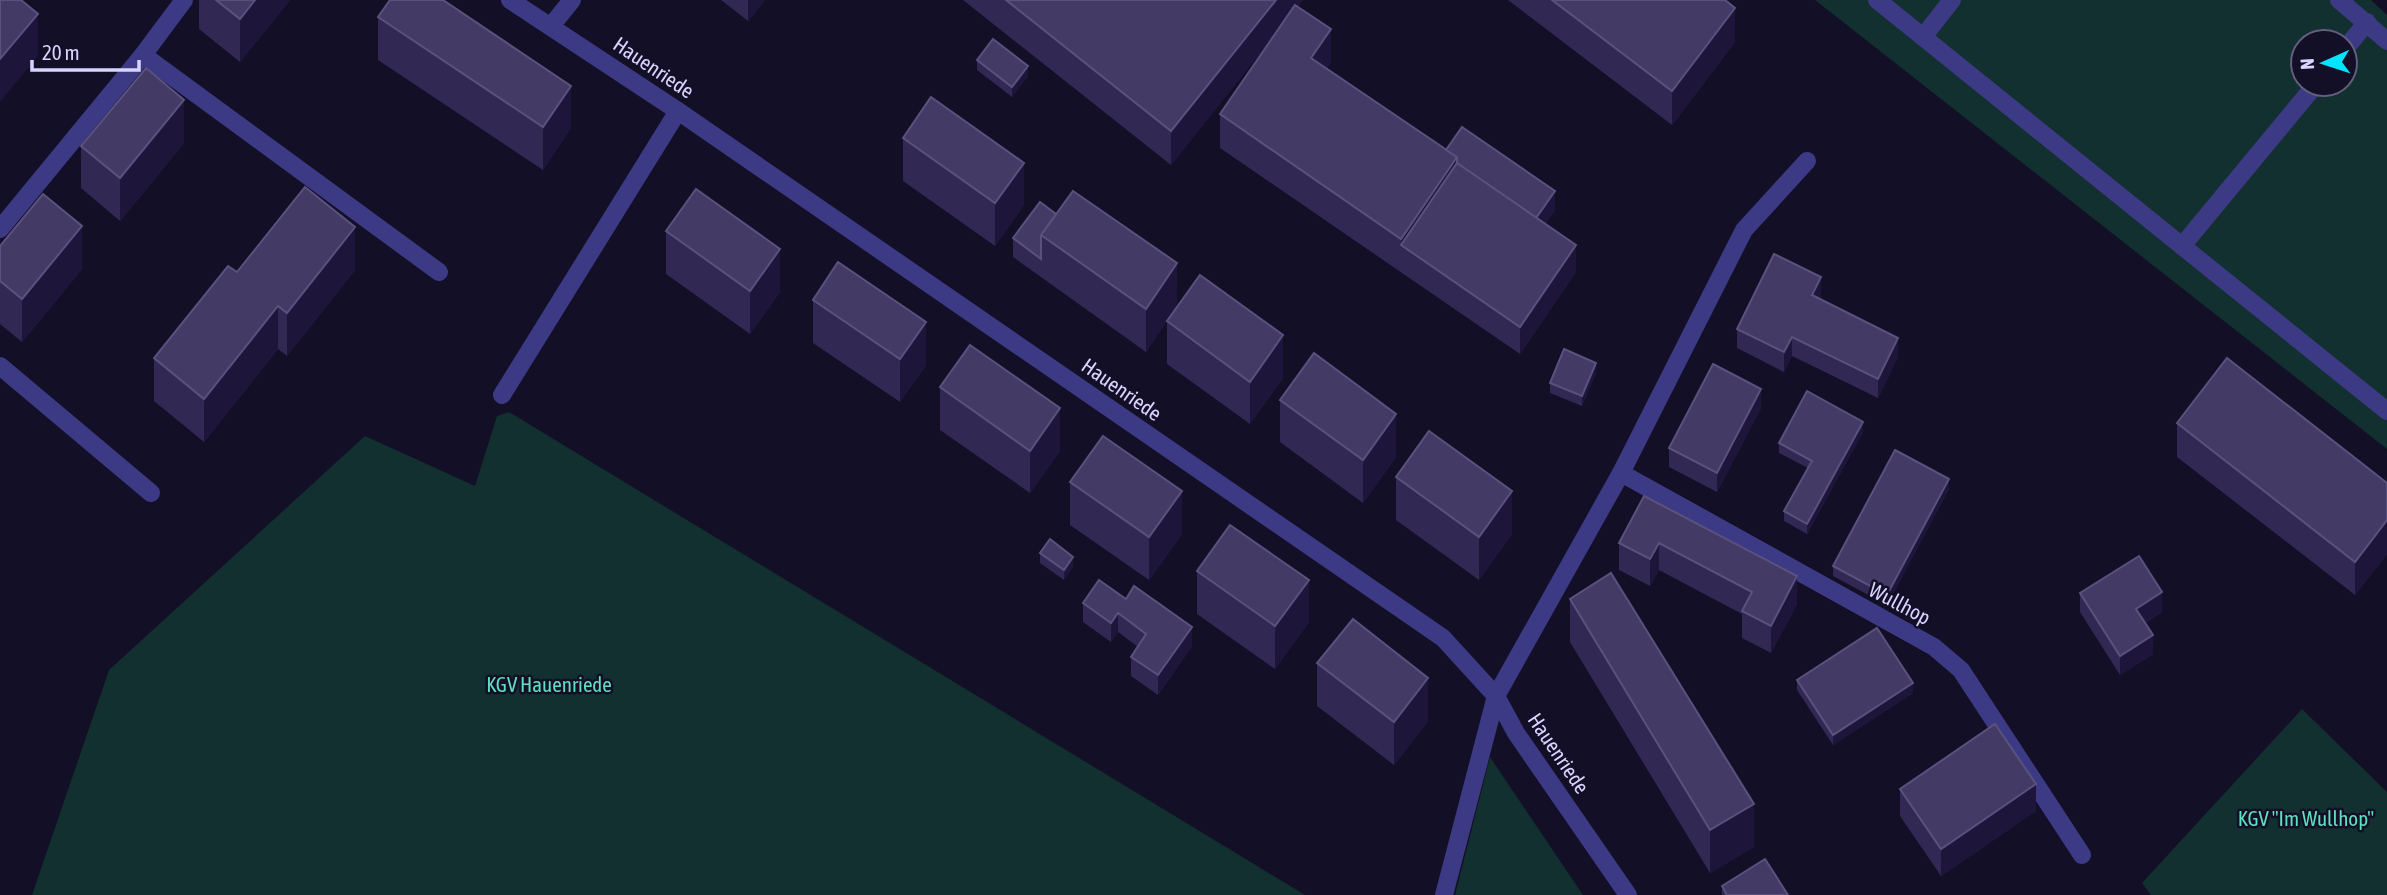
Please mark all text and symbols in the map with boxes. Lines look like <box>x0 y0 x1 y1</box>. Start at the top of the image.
scale bar <box>32 28 138 72</box>
north arrow <box>2289 28 2359 98</box>
street label: Hauenriede <box>609 31 699 103</box>
text: 20 m <box>42 40 80 64</box>
text: N <box>2296 58 2318 70</box>
street label: Hauenriede <box>1078 353 1166 425</box>
street label: Wullhop <box>1865 577 1935 629</box>
park label: KGV Hauenriede <box>486 672 612 696</box>
street label: Hauenriede <box>1523 708 1595 798</box>
park label: KGV "Im Wullhop" <box>2238 806 2374 830</box>

